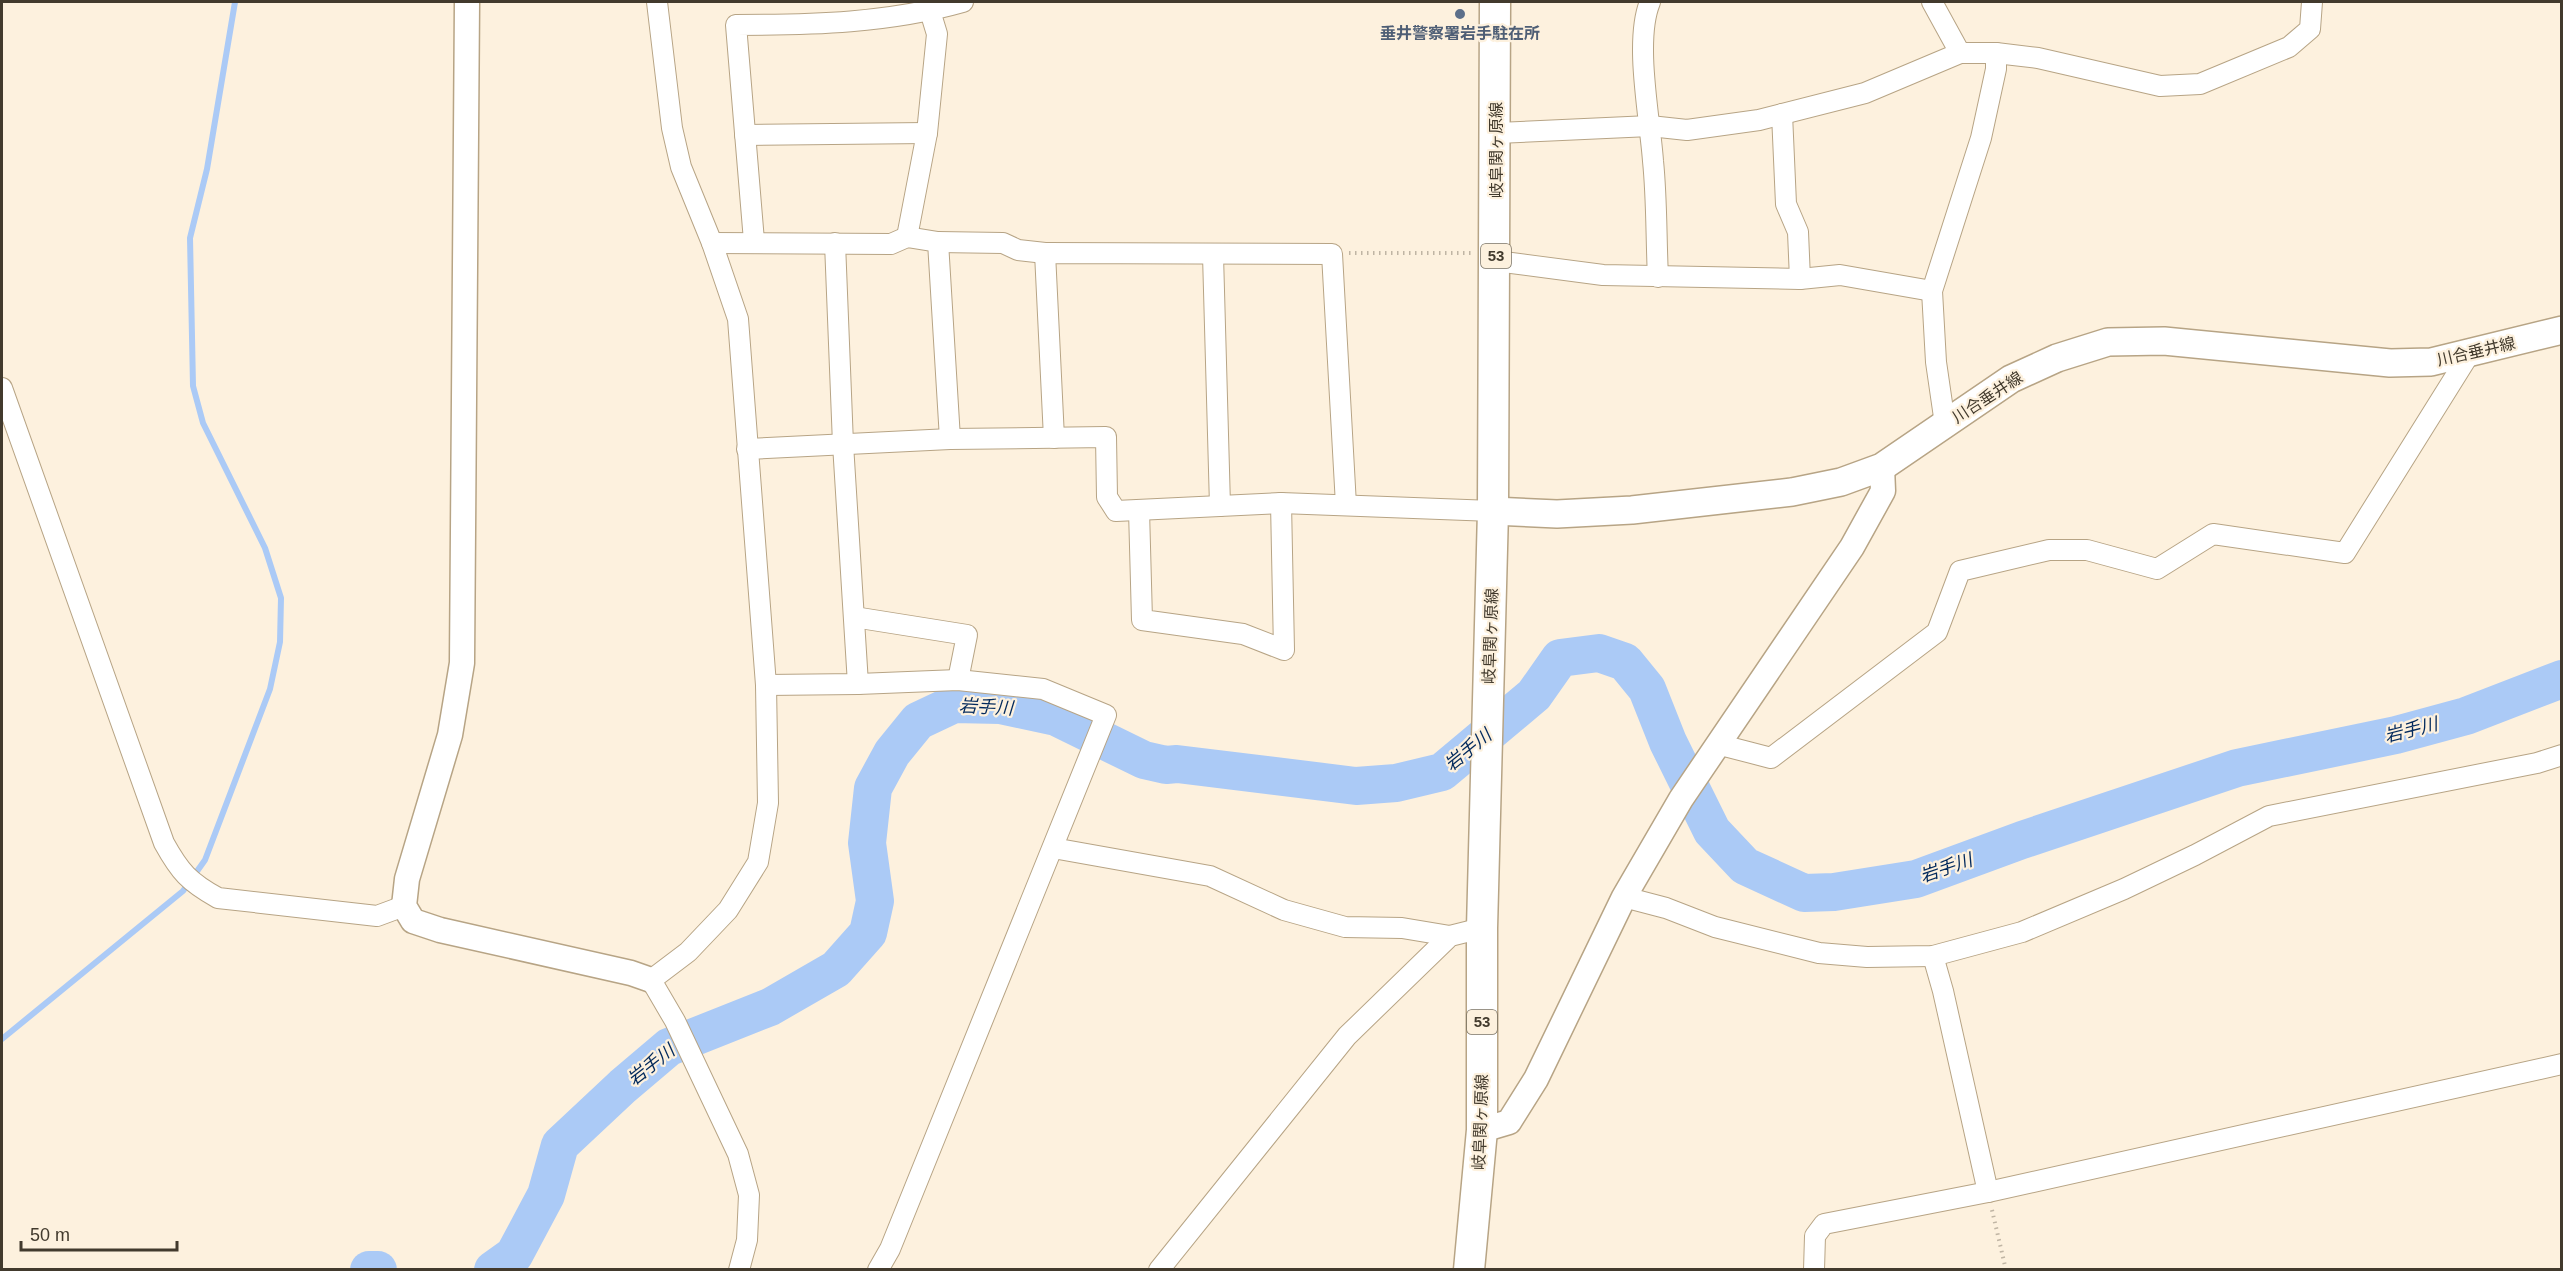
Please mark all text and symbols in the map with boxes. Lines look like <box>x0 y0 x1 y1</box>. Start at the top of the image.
marker: 垂井警察署岩手駐在所 <box>1453 7 1467 21</box>
place label: 垂井警察署岩手駐在所 <box>1380 24 1540 42</box>
street label: 岐阜関ヶ原線 <box>1488 102 1505 198</box>
road number: 53 <box>1481 244 1511 268</box>
street label: 川合垂井線 <box>2435 334 2517 369</box>
street label: 川合垂井線 <box>1949 369 2025 426</box>
street label: 岐阜関ヶ原線 <box>1480 588 1501 684</box>
water label: 岩手川 <box>959 696 1015 719</box>
water label: 岩手川 <box>2382 713 2442 746</box>
water label: 岩手川 <box>1441 724 1497 775</box>
water label: 岩手川 <box>1917 849 1977 886</box>
road number: 53 <box>1467 1010 1497 1034</box>
water label: 岩手川 <box>624 1039 680 1090</box>
street label: 岐阜関ヶ原線 <box>1470 1074 1491 1170</box>
scale bar <box>21 1214 177 1252</box>
text: 50 m <box>30 1225 70 1245</box>

